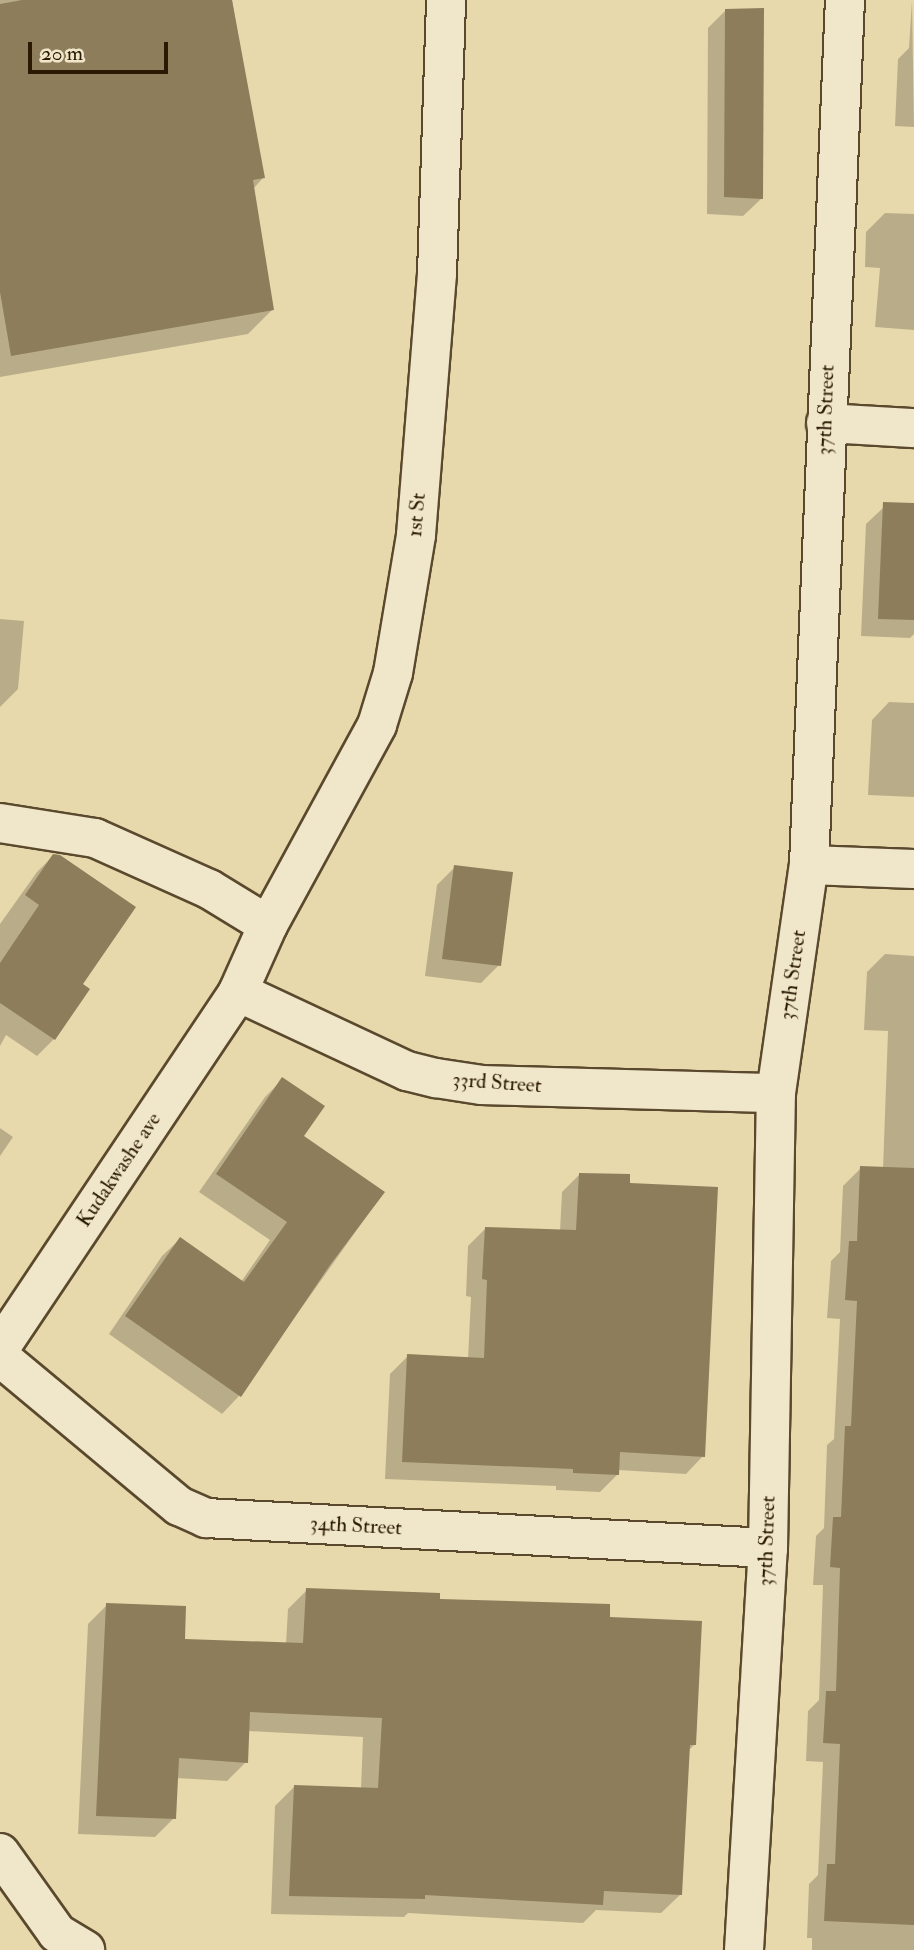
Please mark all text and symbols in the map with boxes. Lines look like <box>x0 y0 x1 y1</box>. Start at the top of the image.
scale bar <box>32 28 172 72</box>
text: 20 m <box>41 40 83 67</box>
street label: 37th Street <box>812 364 840 456</box>
street label: 1st St <box>403 492 431 538</box>
street label: 37th Street <box>774 928 812 1022</box>
street label: 33rd Street <box>452 1067 542 1099</box>
street label: Kudakwashe ave <box>71 1108 167 1232</box>
street label: 37th Street <box>753 1495 781 1587</box>
street label: 34th Street <box>309 1511 403 1541</box>

